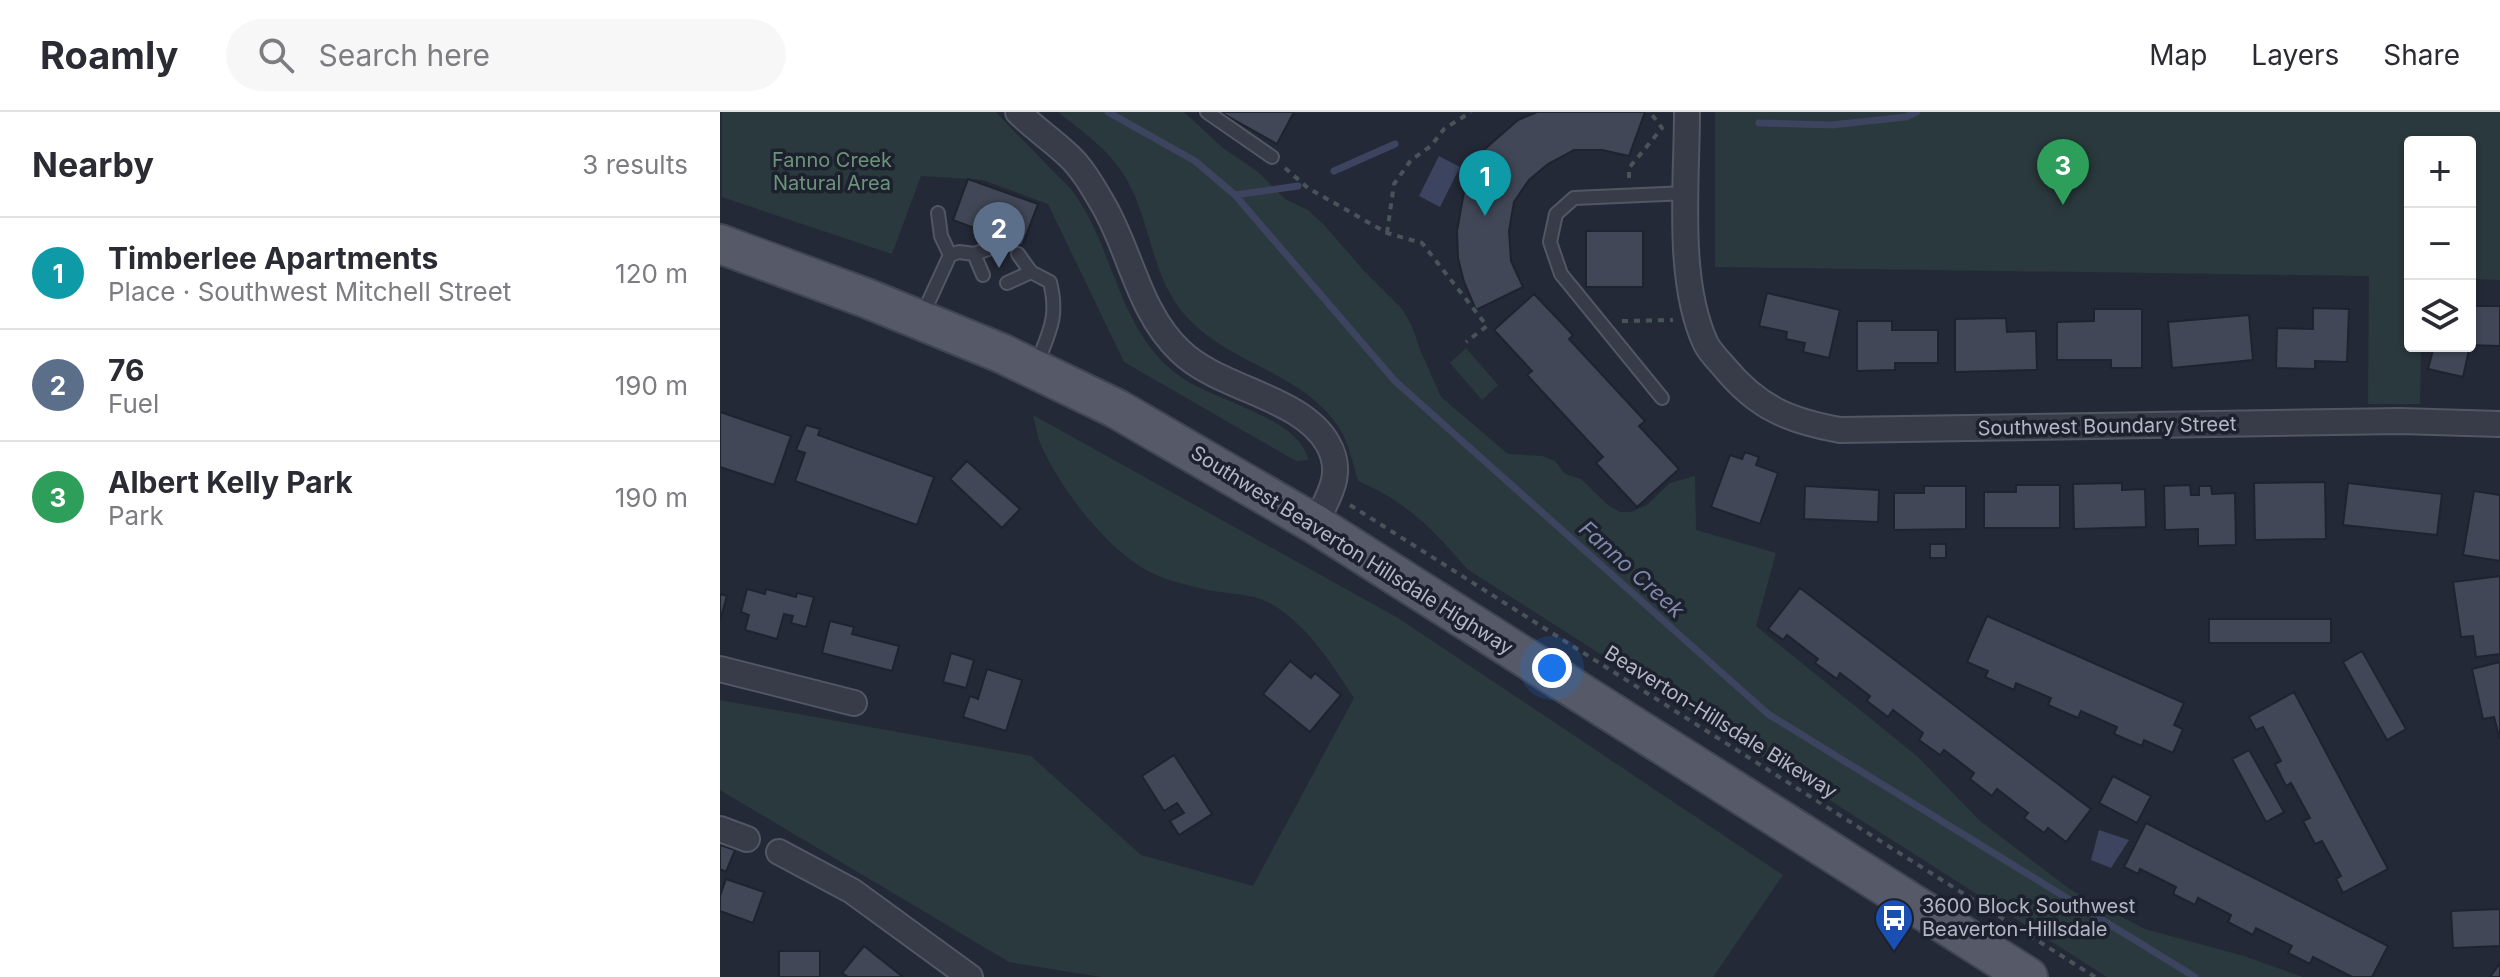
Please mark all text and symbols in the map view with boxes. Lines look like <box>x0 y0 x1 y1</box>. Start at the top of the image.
search box <box>226 19 786 91</box>
text: Roamly <box>40 32 178 78</box>
icon: search <box>254 33 298 77</box>
text: Search here <box>318 37 490 73</box>
text: Map <box>2149 38 2207 72</box>
text: Layers <box>2251 38 2339 72</box>
text: Share <box>2383 38 2460 72</box>
map controls <box>2404 136 2476 352</box>
button: + <box>2404 136 2476 208</box>
pin: 3 <box>2037 139 2089 205</box>
text: Nearby <box>32 144 154 185</box>
park label: Fanno Creek Natural Area <box>772 148 892 195</box>
text: 3 results <box>582 149 688 180</box>
pin: 1 <box>1459 150 1511 216</box>
pin: 2 <box>973 202 1025 268</box>
button: − <box>2404 208 2476 280</box>
text: Timberlee Apartments <box>108 240 438 276</box>
text: 1 <box>52 258 64 289</box>
text: 120 m <box>615 258 688 289</box>
text: Place · Southwest Mitchell Street <box>108 276 511 307</box>
button: layers <box>2404 280 2476 352</box>
text: 76 <box>108 352 144 388</box>
text: 2 <box>50 370 66 401</box>
text: 190 m <box>615 370 688 401</box>
text: Fuel <box>108 388 159 419</box>
street label: Southwest Boundary Street <box>1977 412 2237 440</box>
street label: Southwest Beaverton Hillsdale Highway <box>1186 440 1518 660</box>
text: Albert Kelly Park <box>108 464 353 500</box>
text: 3 <box>50 482 66 513</box>
text: 190 m <box>615 482 688 513</box>
text: Park <box>108 500 164 531</box>
water label: Fanno Creek <box>1574 515 1691 624</box>
street label: Beaverton-Hillsdale Bikeway <box>1600 640 1842 804</box>
your location <box>1532 648 1572 688</box>
place label: 3600 Block Southwest Beaverton-Hillsdale <box>1922 894 2136 941</box>
bus stop icon: 3600 Block Southwest Beaverton-Hillsdale <box>1873 897 1915 952</box>

